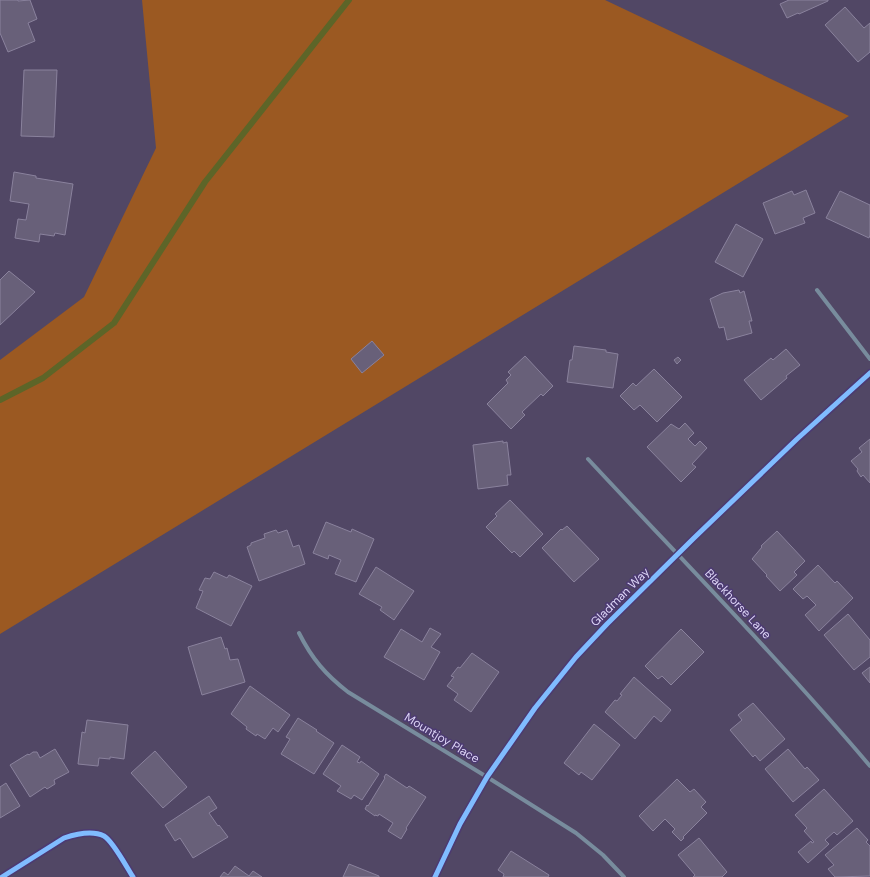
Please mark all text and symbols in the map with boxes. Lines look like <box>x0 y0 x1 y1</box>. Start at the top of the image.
street label: Gladman Way <box>587 564 653 630</box>
street label: Blackhorse Lane <box>701 565 775 643</box>
street label: Mountjoy Place <box>401 709 483 767</box>

